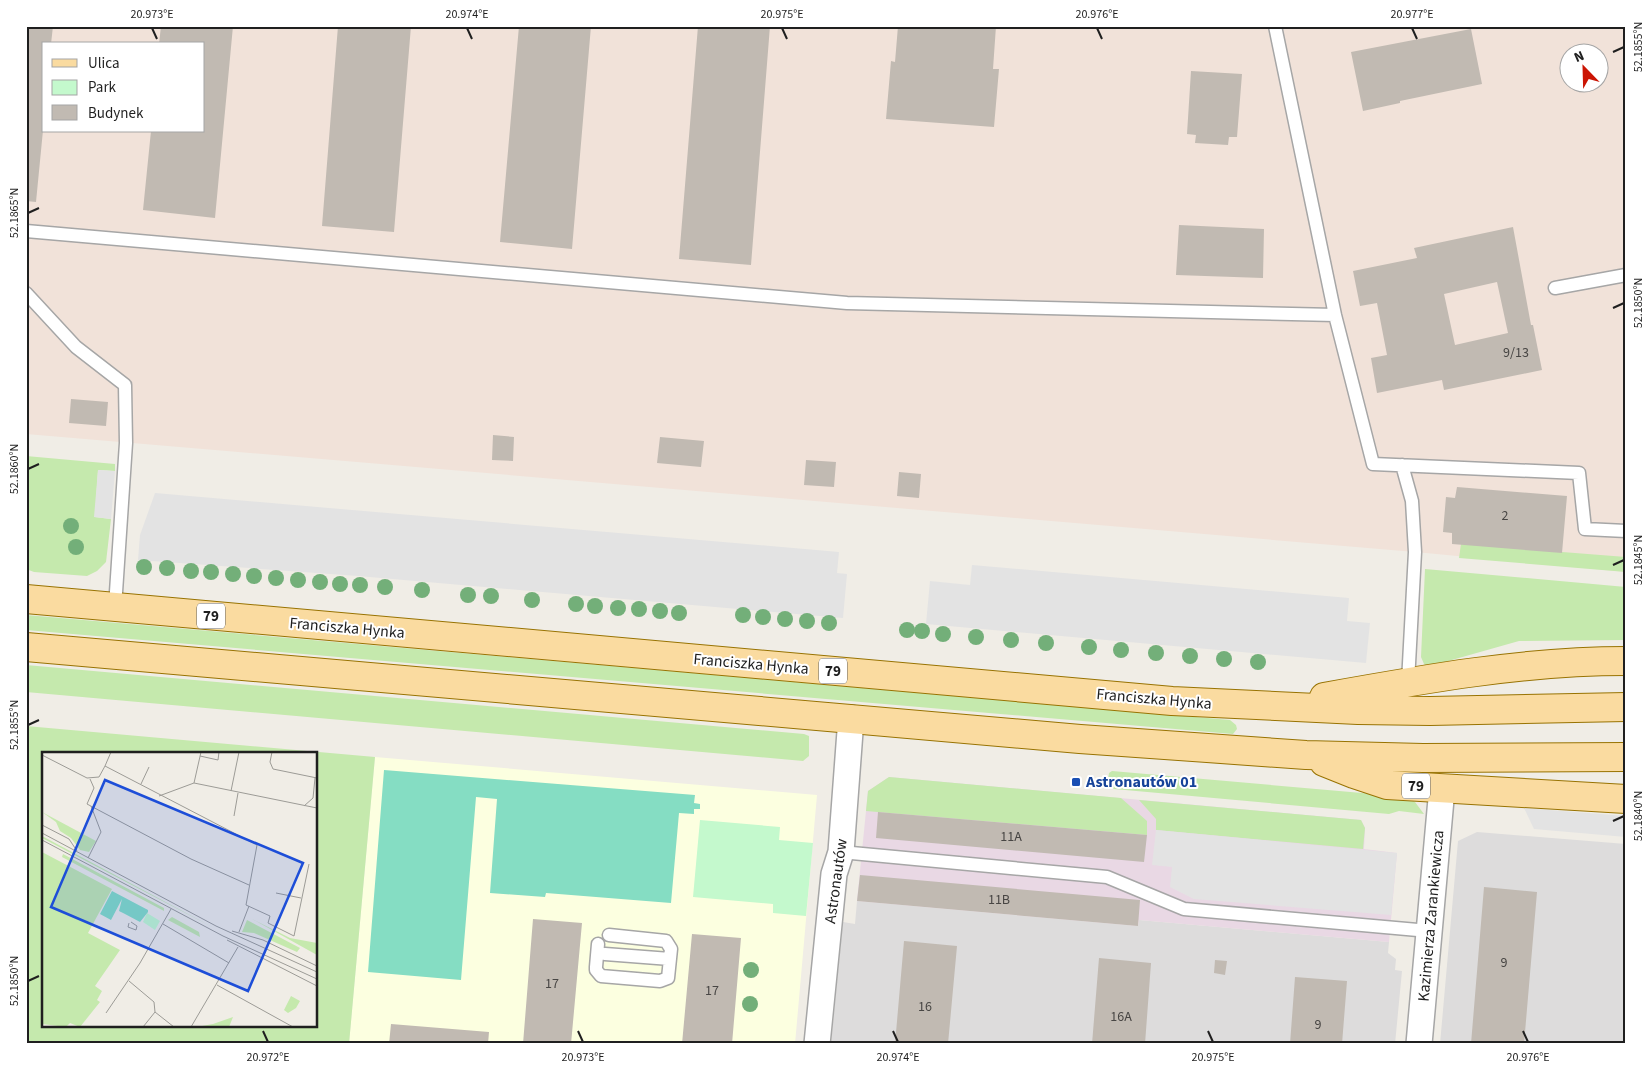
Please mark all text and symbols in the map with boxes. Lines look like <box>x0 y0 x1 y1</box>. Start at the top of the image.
text: 20.973°E <box>130 6 174 23</box>
text: 20.974°E <box>445 6 489 23</box>
text: 20.975°E <box>760 6 804 23</box>
text: 20.976°E <box>1075 6 1119 23</box>
text: 20.977°E <box>1390 6 1434 23</box>
text: 52.1855°N <box>1630 22 1647 72</box>
legend <box>42 42 205 132</box>
north arrow <box>1560 42 1610 92</box>
text: N <box>1571 46 1588 68</box>
text: Ulica <box>88 53 119 74</box>
text: Park <box>88 77 117 98</box>
text: Budynek <box>88 103 144 124</box>
text: 52.1865°N <box>6 188 23 238</box>
text: 52.1850°N <box>1630 278 1647 328</box>
house number: 9/13 <box>1503 343 1529 363</box>
text: 52.1860°N <box>6 444 23 494</box>
house number: 2 <box>1502 506 1509 526</box>
text: 52.1845°N <box>1630 535 1647 585</box>
road number: 79 <box>197 604 225 628</box>
street label: Franciszka Hynka <box>288 612 406 644</box>
street label: Franciszka Hynka <box>692 648 810 680</box>
road number: 79 <box>819 658 847 684</box>
street label: Franciszka Hynka <box>1095 683 1213 715</box>
text: 52.1855°N <box>6 700 23 750</box>
inset map <box>42 752 318 1028</box>
place label: Astronautów 01 <box>1085 771 1197 793</box>
road number: 79 <box>1402 774 1430 798</box>
marker: Astronautów 01 <box>1070 776 1082 788</box>
text: 52.1840°N <box>1630 791 1647 841</box>
house number: 11A <box>1000 827 1022 847</box>
street label: Kazimierza Zarankiewicza <box>1413 829 1449 1003</box>
street label: Astronautów <box>819 837 853 925</box>
house number: 11B <box>988 890 1010 910</box>
house number: 9 <box>1501 953 1508 973</box>
text: 52.1850°N <box>6 956 23 1006</box>
house number: 17 <box>545 974 559 994</box>
house number: 17 <box>705 981 719 1001</box>
house number: 16 <box>918 997 932 1017</box>
house number: 16A <box>1110 1007 1132 1027</box>
house number: 9 <box>1315 1015 1322 1035</box>
text: 20.972°E <box>246 1049 290 1066</box>
text: 20.973°E <box>561 1049 605 1066</box>
text: 20.974°E <box>876 1049 920 1066</box>
text: 20.975°E <box>1191 1049 1235 1066</box>
text: 20.976°E <box>1506 1049 1550 1066</box>

